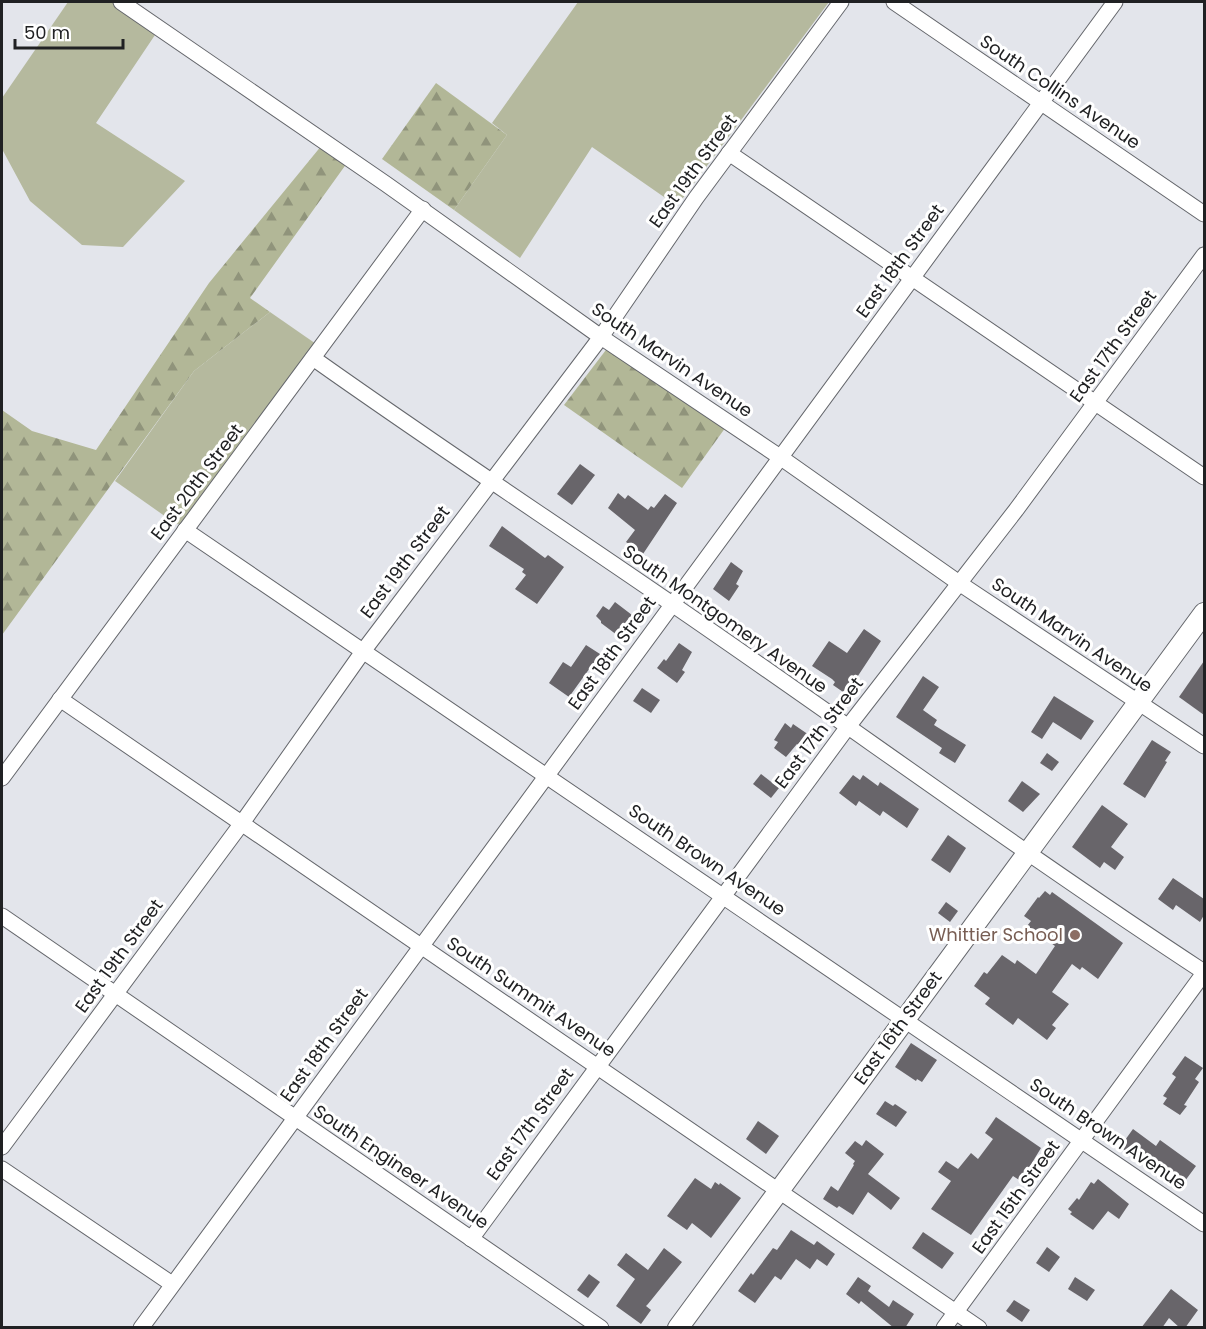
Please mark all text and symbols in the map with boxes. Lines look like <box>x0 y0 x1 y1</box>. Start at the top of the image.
scale bar <box>15 12 123 50</box>
text: 50 m <box>24 20 70 45</box>
street label: South Collins Avenue <box>975 29 1145 155</box>
street label: East 19th Street <box>643 109 742 233</box>
street label: East 18th Street <box>850 199 949 323</box>
street label: East 17th Street <box>1063 284 1162 407</box>
street label: South Marvin Avenue <box>587 296 758 423</box>
street label: East 20th Street <box>145 419 249 545</box>
street label: East 19th Street <box>354 500 455 623</box>
street label: South Montgomery Avenue <box>618 538 832 699</box>
street label: South Marvin Avenue <box>987 571 1158 698</box>
street label: East 18th Street <box>562 591 661 715</box>
street label: East 17th Street <box>768 672 869 793</box>
street label: South Brown Avenue <box>624 798 791 922</box>
street label: East 19th Street <box>69 894 168 1018</box>
place label: Whittier School <box>929 922 1063 947</box>
marker: Whittier School <box>1068 928 1082 942</box>
street label: South Summit Avenue <box>442 931 621 1063</box>
street label: East 16th Street <box>848 966 947 1090</box>
street label: East 18th Street <box>274 983 373 1107</box>
street label: East 17th Street <box>480 1062 579 1185</box>
street label: South Brown Avenue <box>1025 1072 1192 1196</box>
street label: South Engineer Avenue <box>309 1098 494 1235</box>
street label: East 15th Street <box>966 1135 1065 1259</box>

